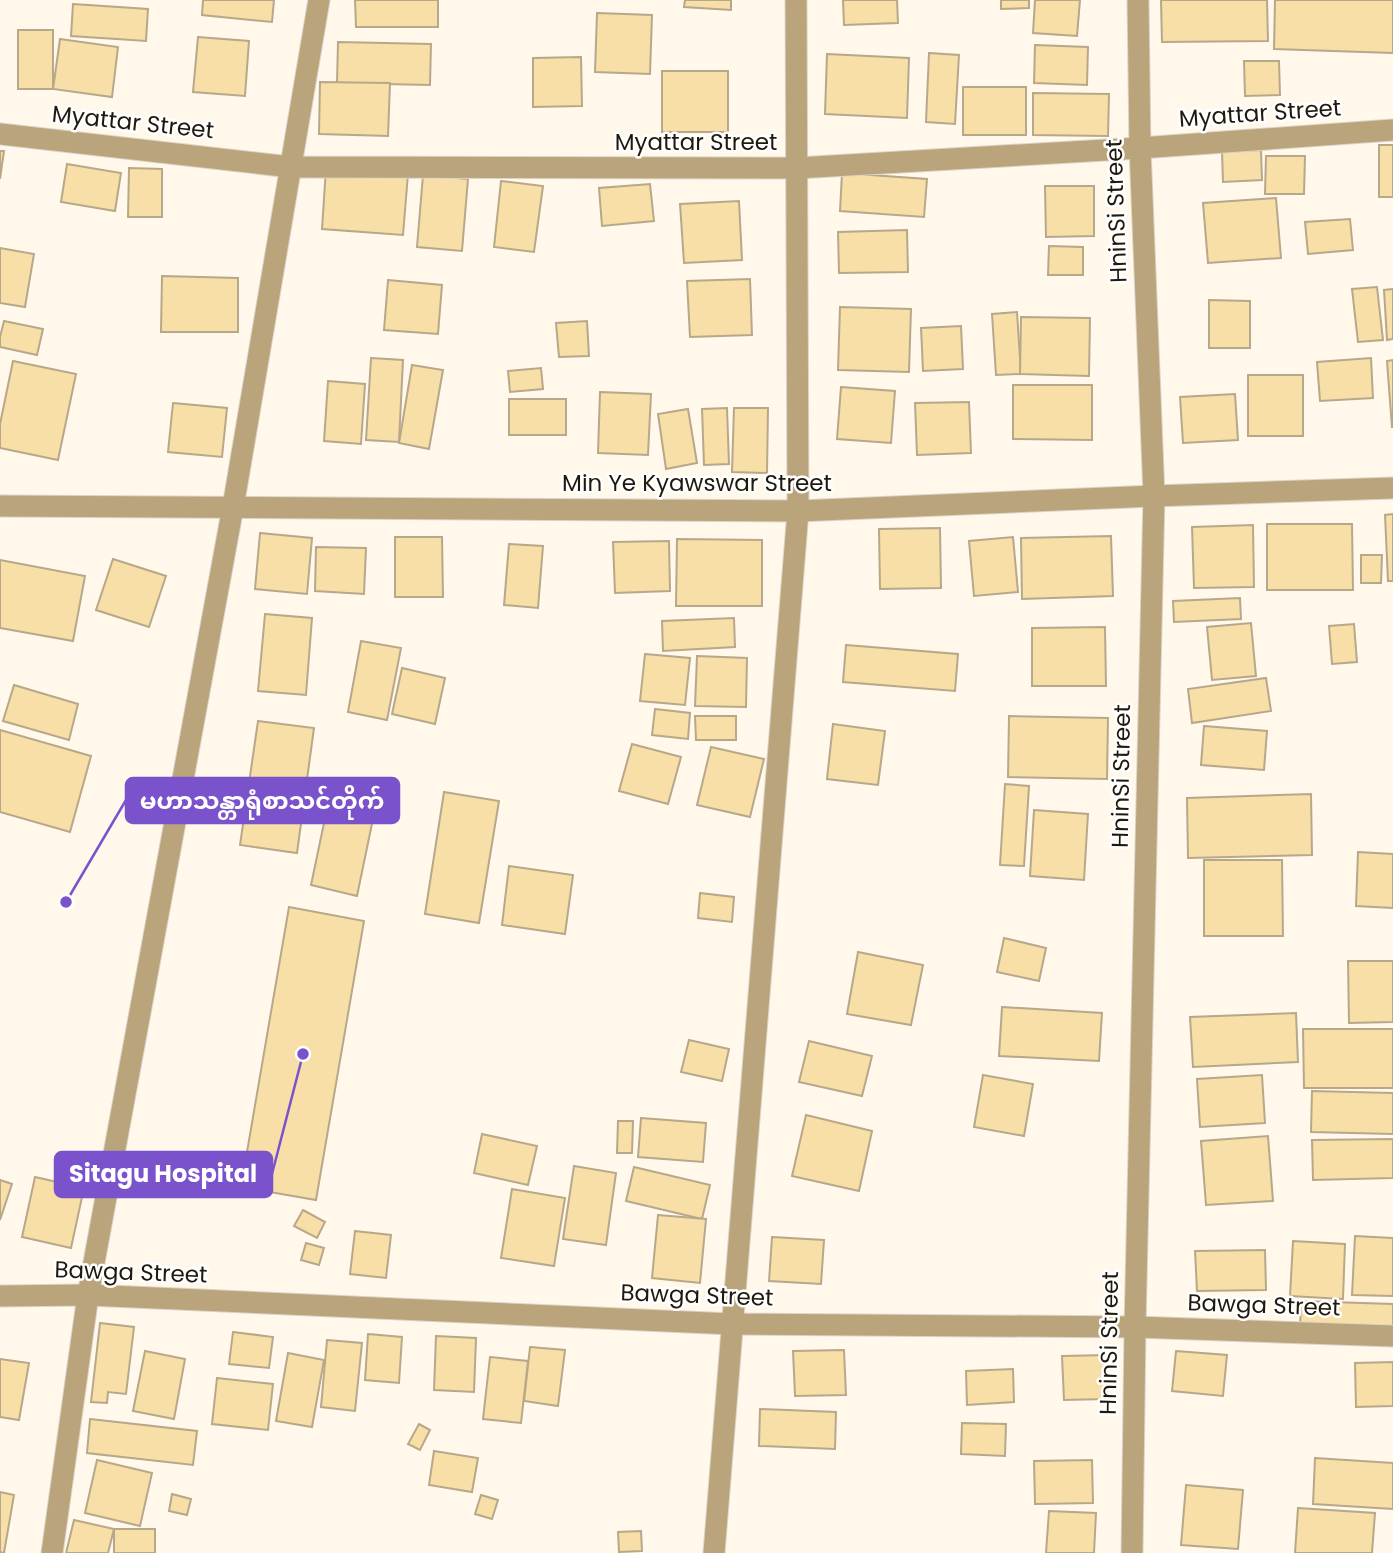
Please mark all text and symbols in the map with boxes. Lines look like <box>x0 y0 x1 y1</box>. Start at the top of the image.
street label: Myattar Street <box>1178 91 1342 135</box>
street label: Myattar Street <box>50 98 216 146</box>
street label: Myattar Street <box>615 126 777 158</box>
street label: HninSi Street <box>1098 139 1134 283</box>
street label: Min Ye Kyawswar Street <box>562 467 832 499</box>
street label: HninSi Street <box>1104 704 1138 848</box>
callout: မဟာသန္တာရုံစာသင်တိုက် <box>126 778 399 823</box>
text: မဟာသန္တာရုံစာသင်တိုက် <box>140 784 384 820</box>
callout: Sitagu Hospital <box>55 1152 272 1197</box>
text: Sitagu Hospital <box>69 1157 257 1190</box>
street label: Bawga Street <box>54 1253 208 1291</box>
street label: HninSi Street <box>1092 1271 1126 1415</box>
street label: Bawga Street <box>620 1276 774 1314</box>
street label: Bawga Street <box>1187 1286 1341 1324</box>

